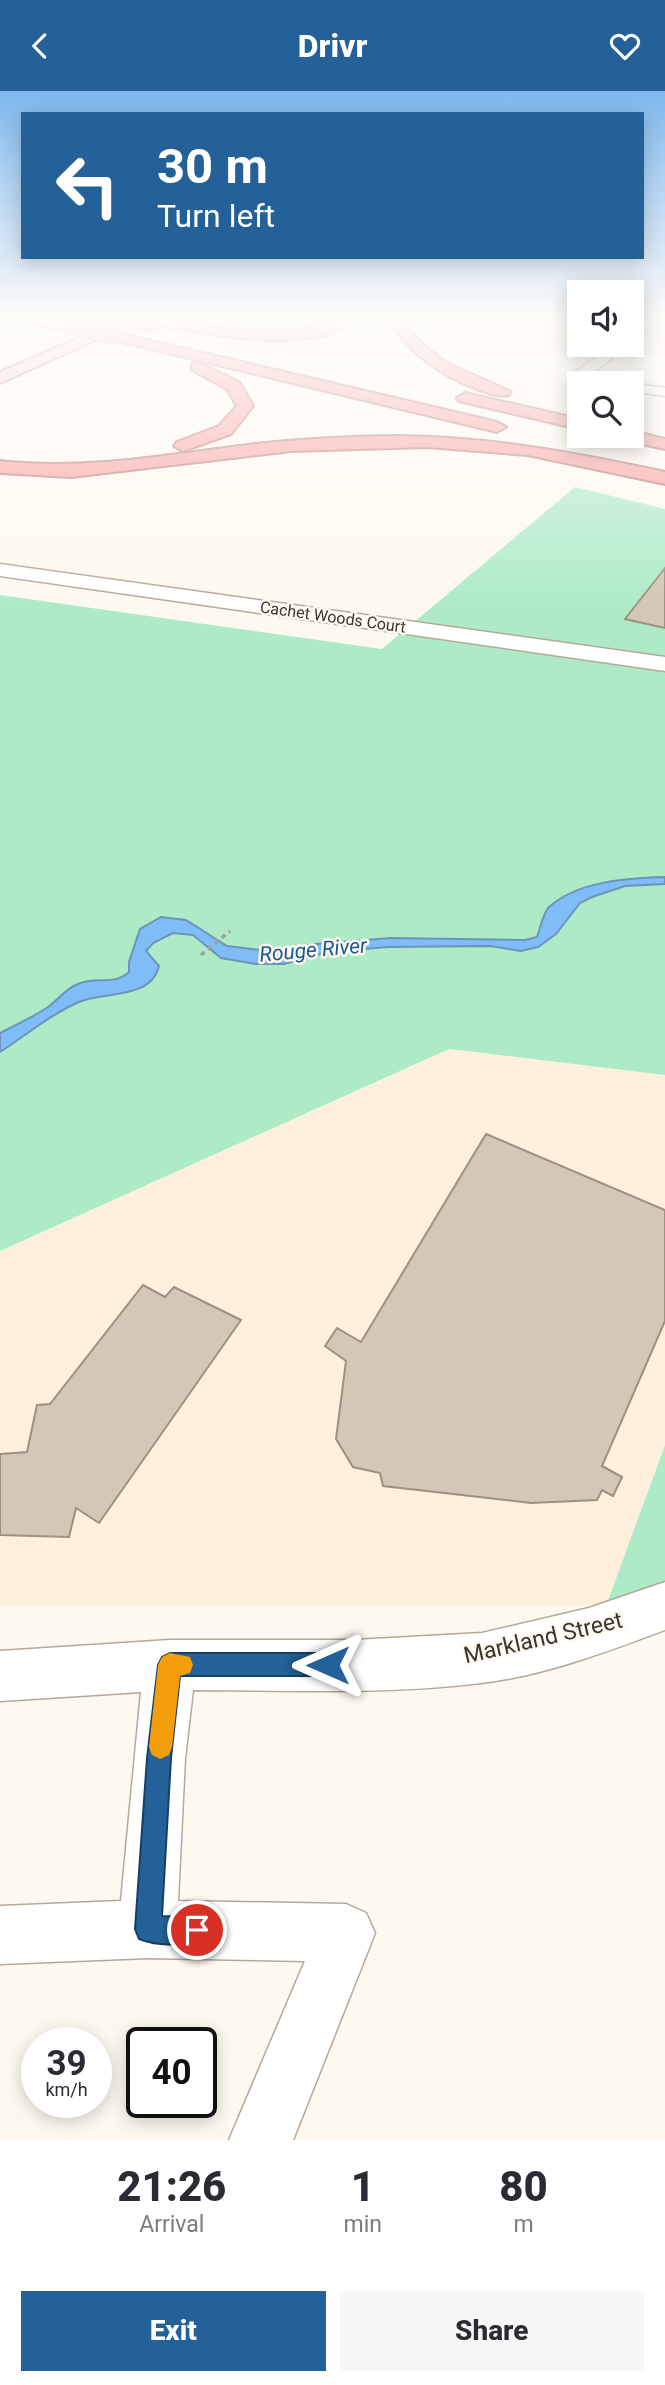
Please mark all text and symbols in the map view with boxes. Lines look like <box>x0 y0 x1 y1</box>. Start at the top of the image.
icon: back <box>21 27 59 65</box>
text: Drivr <box>298 27 367 65</box>
icon: heart <box>606 27 644 65</box>
text: 30 m <box>157 138 268 195</box>
icon: left <box>42 140 133 231</box>
text: Turn left <box>157 197 275 235</box>
map controls <box>567 280 644 448</box>
button: sound <box>567 280 644 357</box>
button: search <box>567 371 644 448</box>
street label: Cachet Woods Court <box>259 597 407 637</box>
water label: Rouge River <box>258 933 369 967</box>
street label: Markland Street <box>461 1607 625 1669</box>
position arrow <box>291 1628 365 1702</box>
pin <box>167 1900 227 1960</box>
icon: arrive <box>178 1911 216 1949</box>
speed limit sign: 40 <box>126 2027 217 2118</box>
text: 39 <box>46 2043 87 2084</box>
text: km/h <box>45 2079 88 2100</box>
text: 21:26 <box>117 2162 226 2211</box>
text: 1 <box>351 2162 375 2211</box>
text: 80 <box>499 2162 548 2211</box>
text: Arrival <box>139 2211 204 2238</box>
text: min <box>344 2211 382 2238</box>
text: m <box>513 2211 534 2238</box>
button: Exit <box>21 2291 326 2371</box>
button: Share <box>340 2291 644 2371</box>

